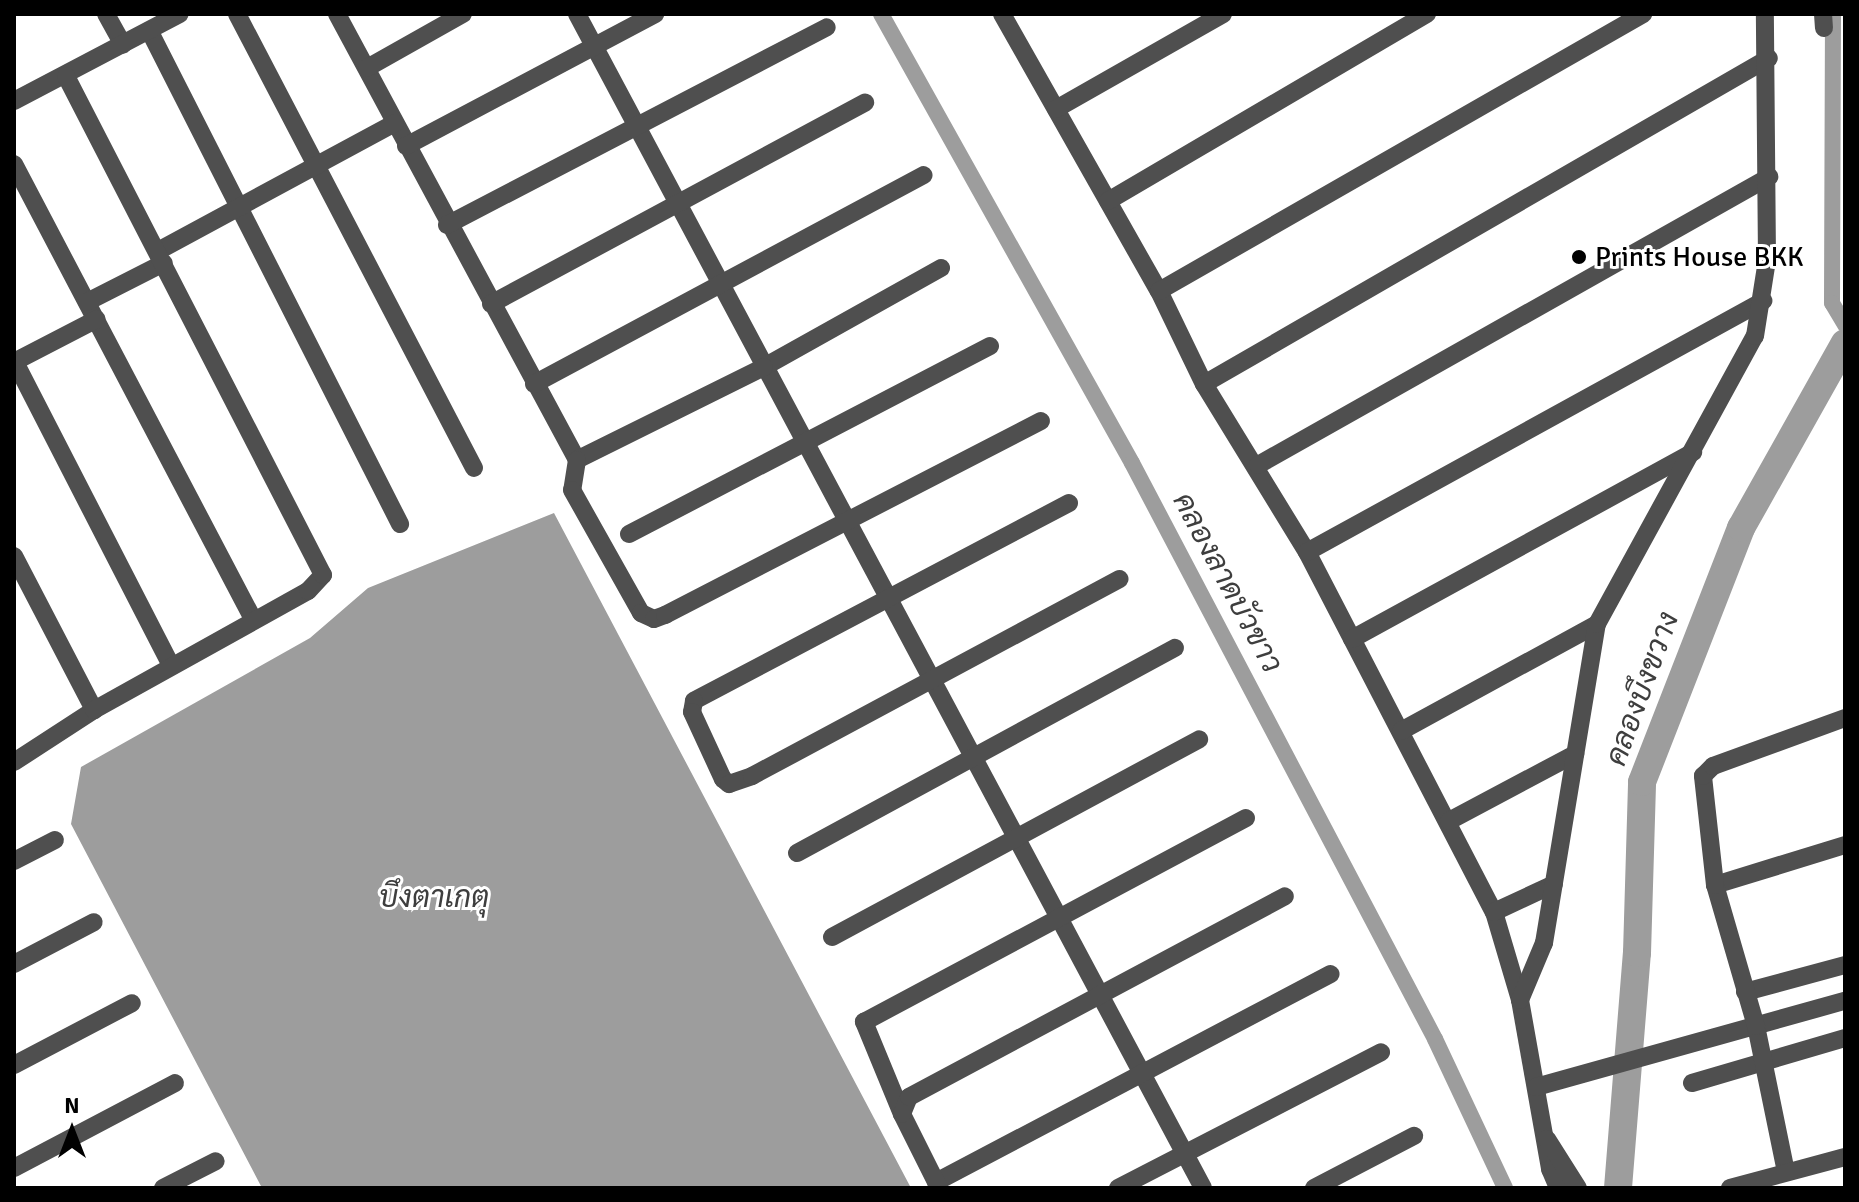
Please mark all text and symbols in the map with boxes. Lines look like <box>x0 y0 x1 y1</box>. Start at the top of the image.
place label: Prints House BKK <box>1595 240 1804 274</box>
marker: Prints House BKK <box>1570 248 1588 266</box>
water label: คลองลาดบัวขาว <box>1164 487 1290 679</box>
water label: คลองบึงขวาง <box>1599 607 1687 771</box>
water label: บึงตาเกตุ <box>379 880 489 916</box>
north arrow <box>32 1090 112 1170</box>
text: N <box>64 1092 80 1119</box>

